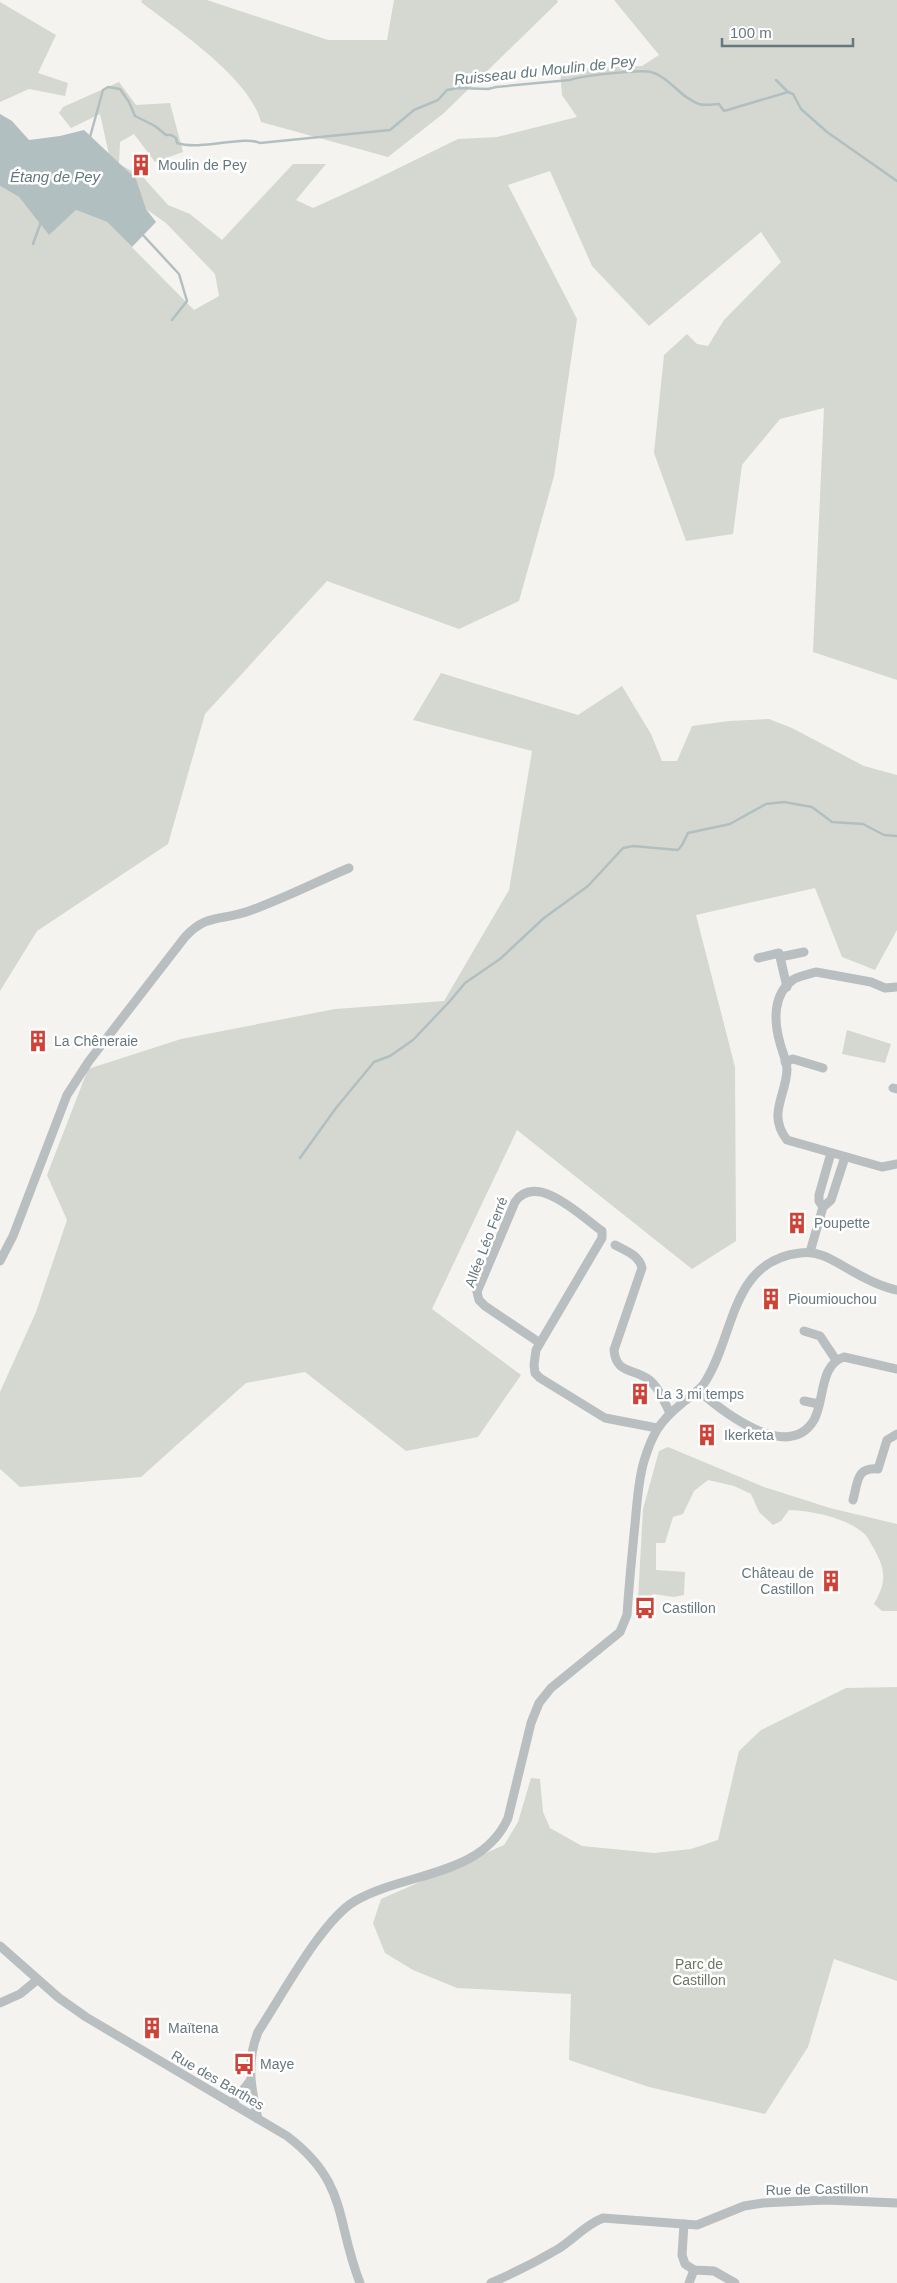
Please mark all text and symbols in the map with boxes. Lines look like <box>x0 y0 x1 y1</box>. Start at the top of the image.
scale bar <box>722 15 853 47</box>
text: 100 m <box>730 24 772 41</box>
water label: Ruisseau du Moulin de Pey <box>453 52 638 88</box>
building icon: Moulin de Pey <box>128 152 154 178</box>
place label: Moulin de Pey <box>158 157 247 173</box>
water label: Étang de Pey <box>10 168 102 185</box>
building icon: La Chêneraie <box>25 1028 51 1054</box>
place label: La Chêneraie <box>54 1033 138 1049</box>
street label: Allée Léo Ferré <box>461 1194 511 1290</box>
building icon: Poupette <box>784 1210 810 1236</box>
place label: Poupette <box>814 1215 870 1231</box>
building icon: Pioumiouchou <box>758 1286 784 1312</box>
place label: Pioumiouchou <box>788 1291 877 1307</box>
building icon: La 3 mi temps <box>627 1381 653 1407</box>
place label: La 3 mi temps <box>656 1386 744 1402</box>
building icon: Ikerketa <box>694 1422 720 1448</box>
place label: Ikerketa <box>724 1427 774 1443</box>
place label: Château de Castillon <box>742 1565 814 1597</box>
building icon: Château de Castillon <box>818 1568 844 1594</box>
bus stop icon: Castillon <box>632 1595 658 1621</box>
place label: Castillon <box>662 1600 716 1616</box>
park label: Parc de Castillon <box>672 1956 726 1988</box>
building icon: Maïtena <box>139 2015 165 2041</box>
place label: Maïtena <box>168 2020 219 2036</box>
street label: Rue des Barthes <box>169 2047 267 2113</box>
bus stop icon: Maye <box>231 2051 257 2077</box>
place label: Maye <box>260 2056 294 2072</box>
street label: Rue de Castillon <box>766 2180 868 2198</box>

